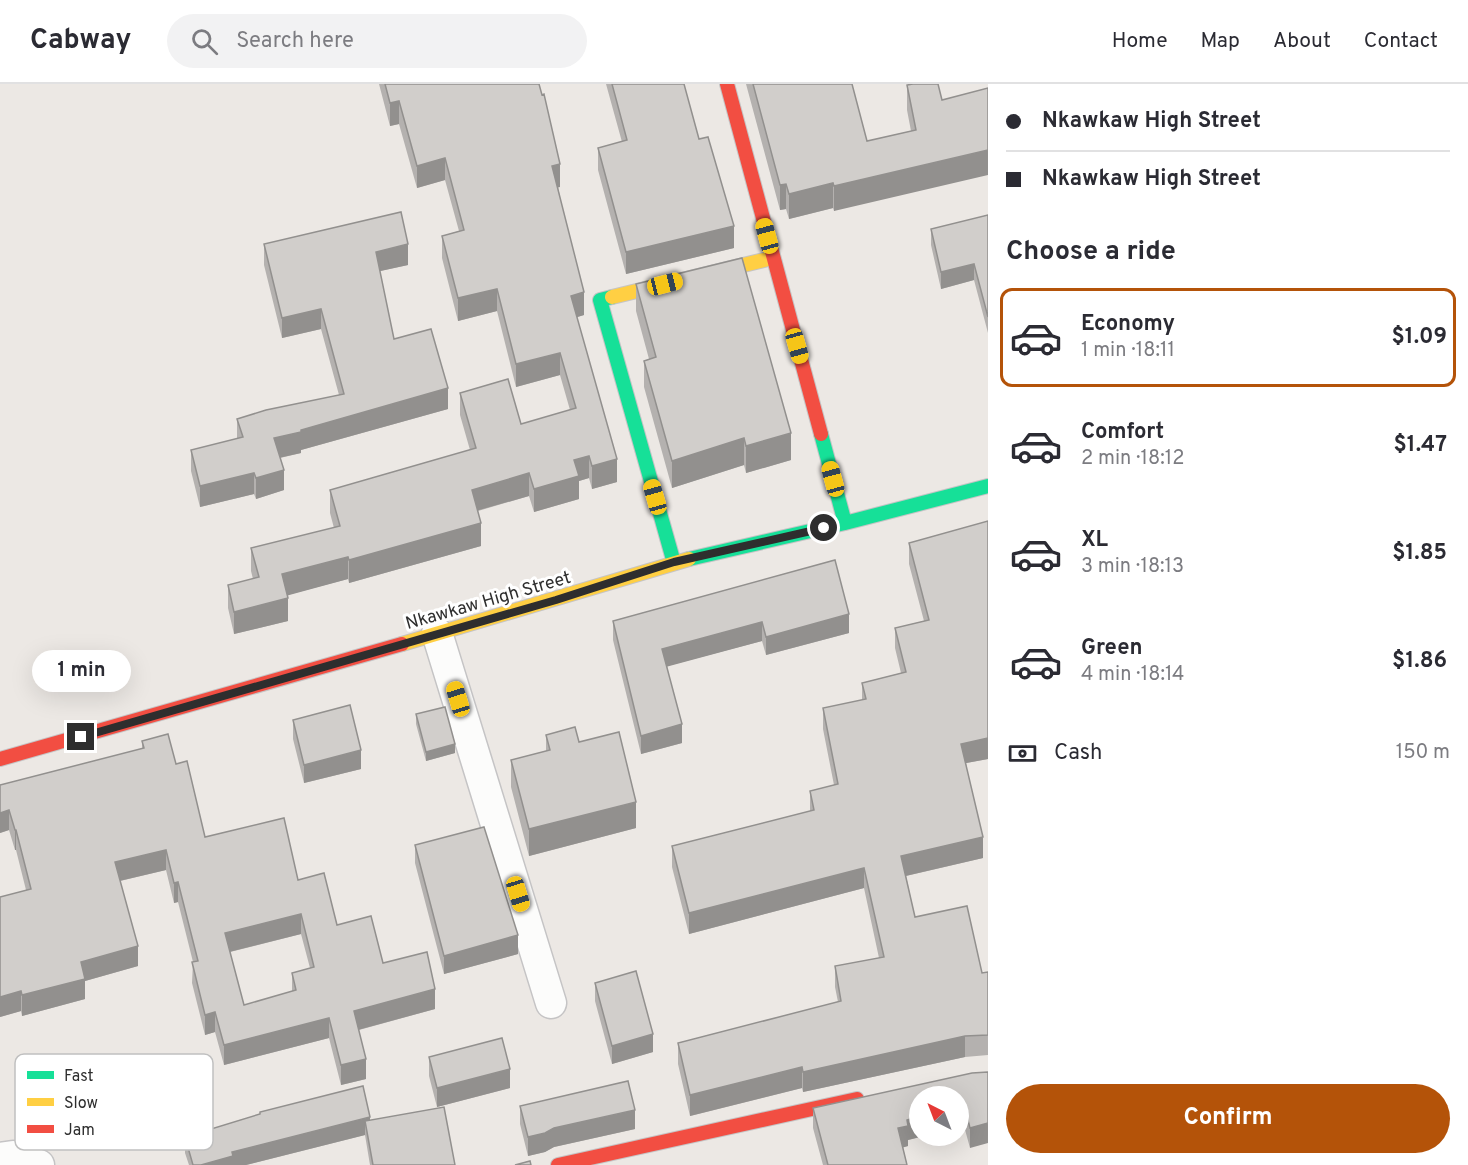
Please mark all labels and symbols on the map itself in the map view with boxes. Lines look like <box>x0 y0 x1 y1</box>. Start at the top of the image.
car <box>754 216 780 256</box>
car <box>645 271 685 297</box>
car <box>783 326 811 366</box>
car <box>820 459 846 499</box>
car <box>641 477 669 517</box>
route start <box>810 514 837 541</box>
street label: Nkawkaw High Street <box>403 567 574 636</box>
callout: 1 min <box>32 650 130 692</box>
car <box>444 679 472 719</box>
route end <box>67 723 94 750</box>
car <box>504 874 532 914</box>
legend <box>15 1054 213 1150</box>
text: Fast <box>64 1067 94 1087</box>
north arrow <box>909 1086 969 1146</box>
text: Slow <box>64 1094 98 1114</box>
text: Jam <box>64 1121 95 1141</box>

